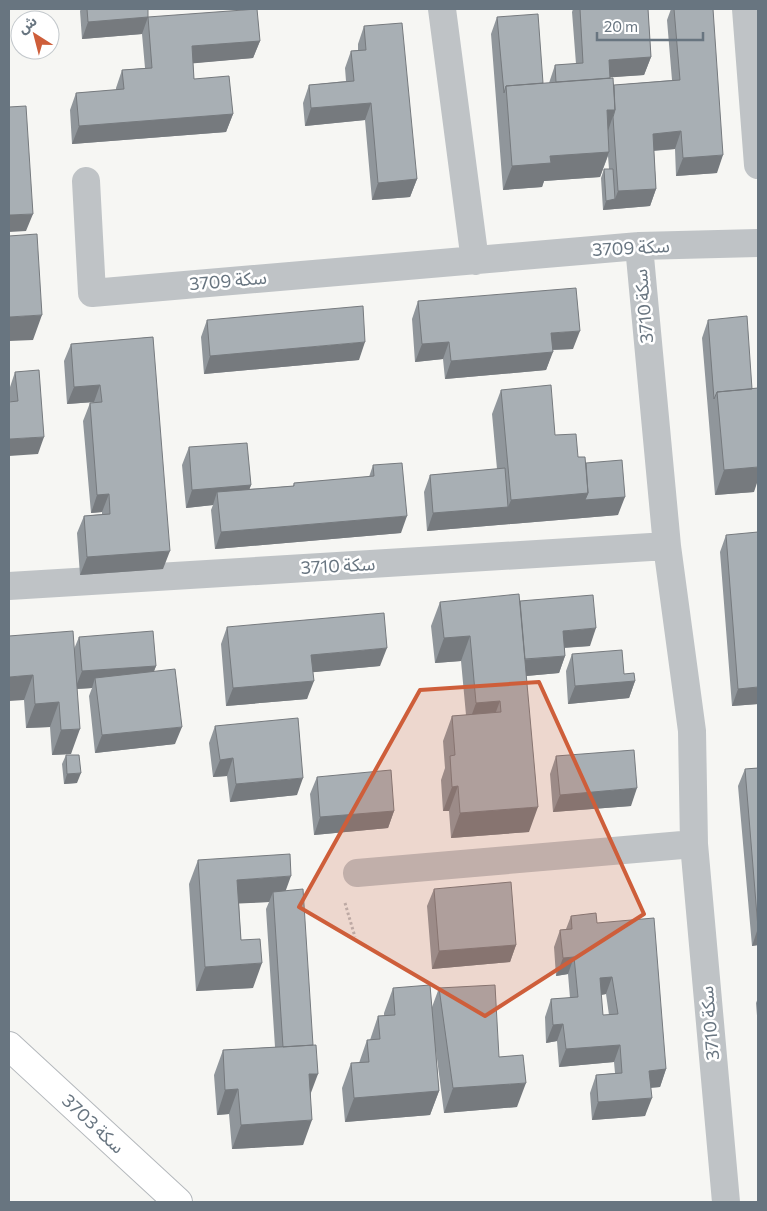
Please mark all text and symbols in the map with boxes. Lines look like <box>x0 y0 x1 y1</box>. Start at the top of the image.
north arrow <box>10 10 60 60</box>
scale bar <box>597 10 703 42</box>
text: ش <box>14 12 40 37</box>
text: 20 m <box>604 17 638 35</box>
street label: سكة 3709 <box>592 234 670 260</box>
street label: سكة 3709 <box>188 266 268 294</box>
street label: سكة 3710 <box>629 268 657 344</box>
street label: سكة 3710 <box>300 552 376 578</box>
street label: سكة 3710 <box>695 985 723 1061</box>
street label: سكة 3703 <box>58 1089 129 1158</box>

